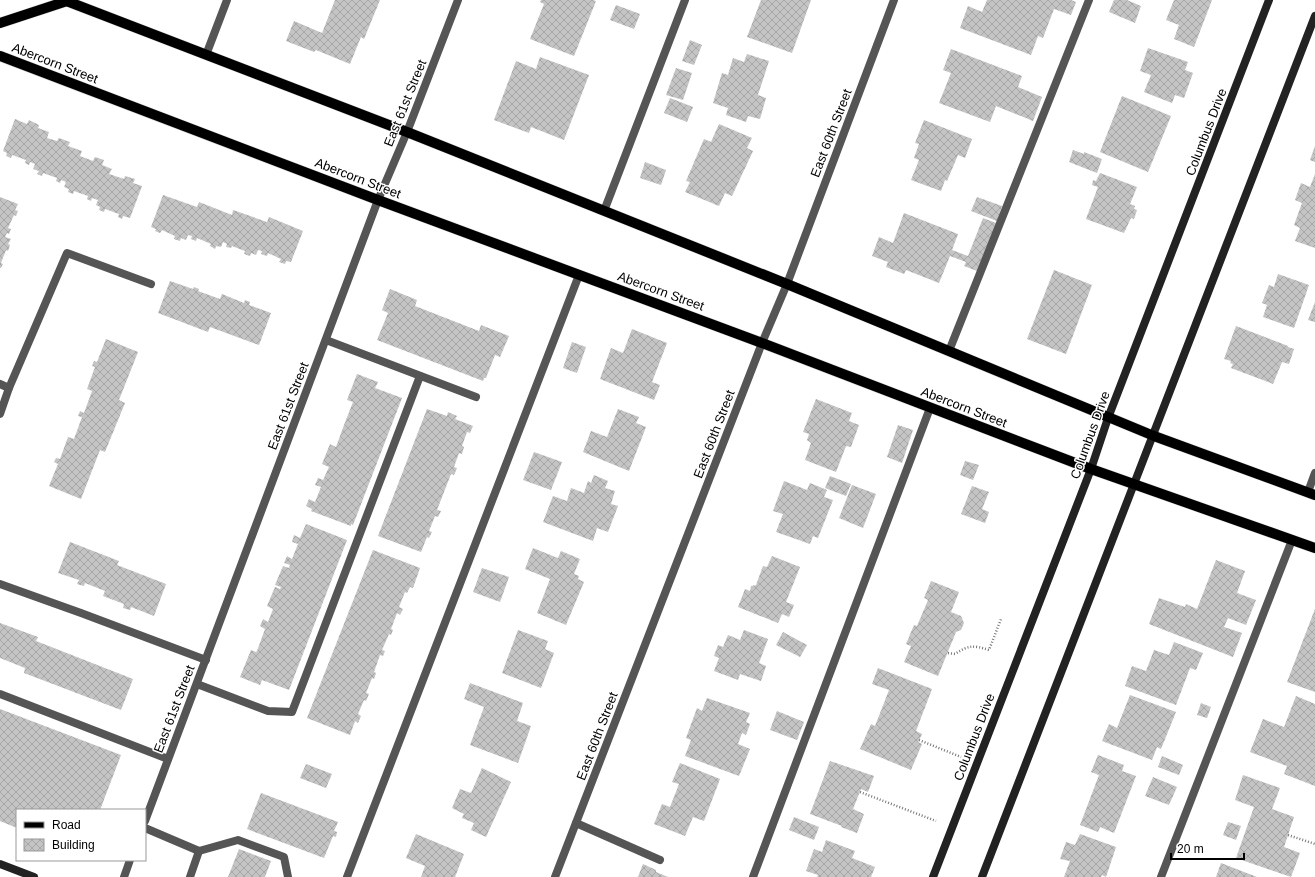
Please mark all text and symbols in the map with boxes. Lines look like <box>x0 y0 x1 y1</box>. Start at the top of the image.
street label: Abercorn Street <box>10 40 101 86</box>
street label: East 61st Street <box>381 57 429 149</box>
street label: East 60th Street <box>807 86 855 179</box>
street label: Columbus Drive <box>1182 86 1230 178</box>
street label: Abercorn Street <box>313 155 404 201</box>
street label: Abercorn Street <box>616 268 707 314</box>
street label: East 61st Street <box>264 360 312 452</box>
street label: Abercorn Street <box>919 384 1010 430</box>
street label: East 60th Street <box>690 387 738 480</box>
street label: Columbus Drive <box>1067 389 1113 481</box>
street label: East 61st Street <box>150 663 198 755</box>
street label: East 60th Street <box>573 689 621 782</box>
street label: Columbus Drive <box>950 691 998 783</box>
legend <box>16 809 146 861</box>
text: Road <box>52 818 81 832</box>
scale bar <box>1171 835 1244 861</box>
text: Building <box>52 838 95 852</box>
text: 20 m <box>1177 842 1204 856</box>

